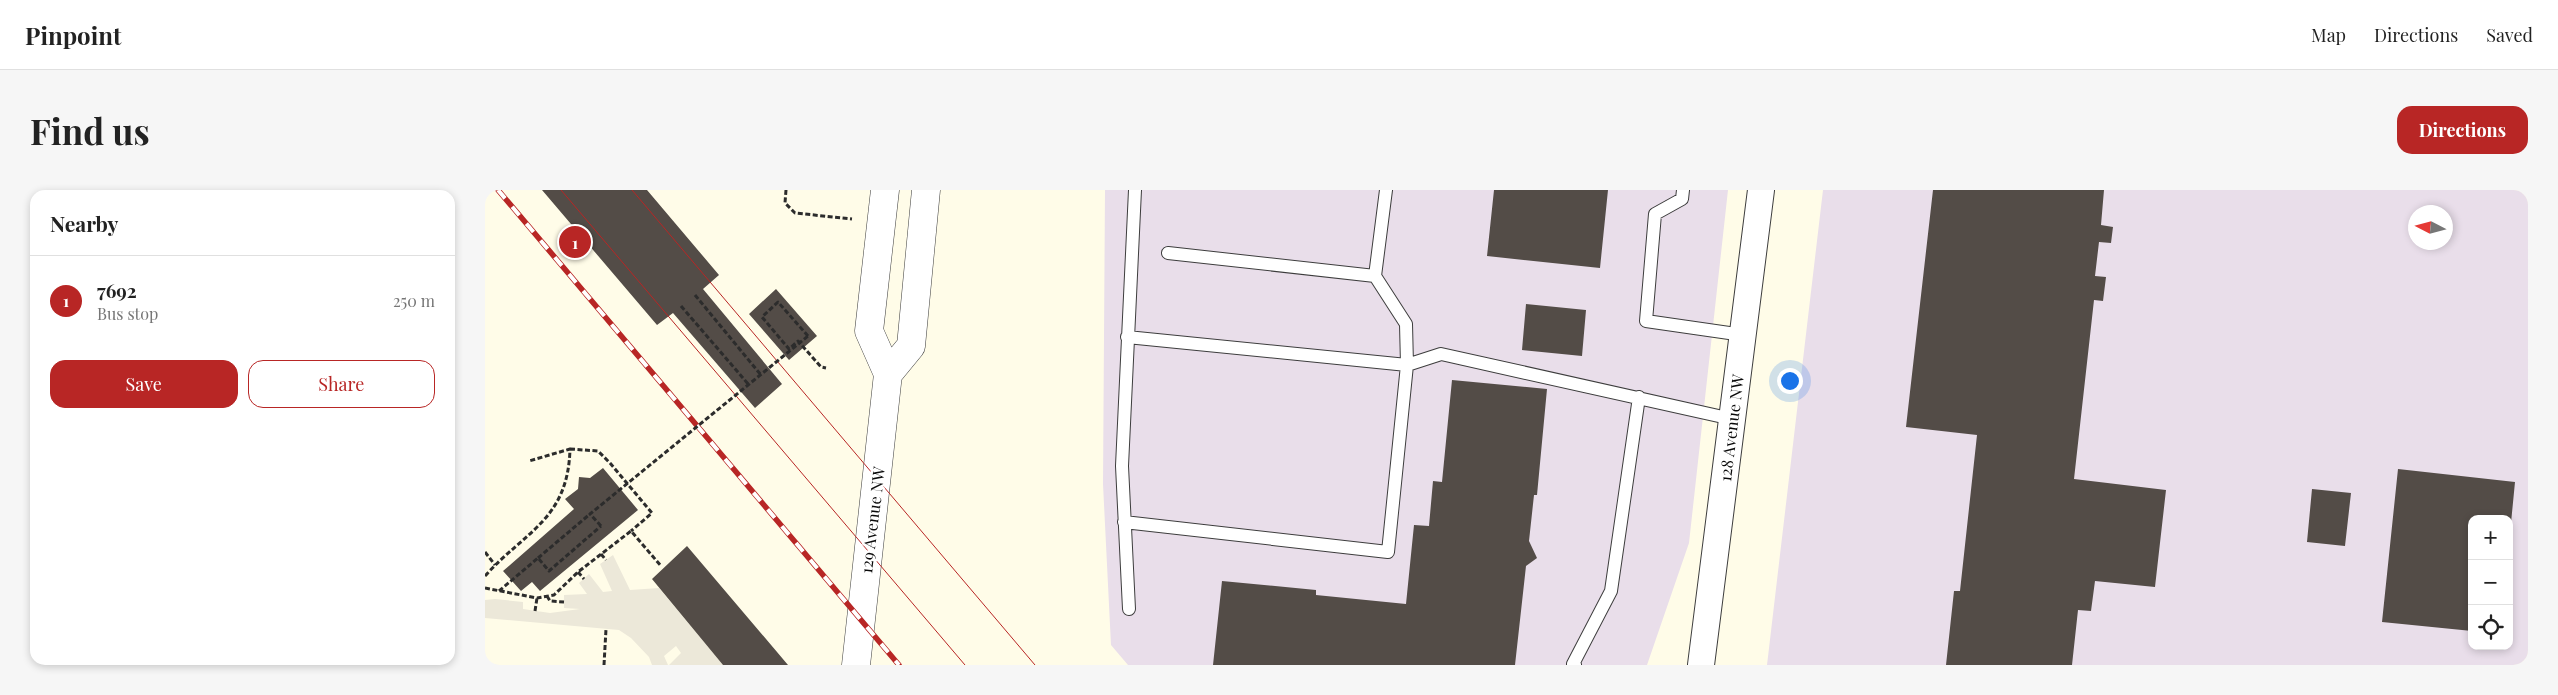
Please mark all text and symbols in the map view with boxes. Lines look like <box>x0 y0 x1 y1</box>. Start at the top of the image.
text: Pinpoint <box>25 19 121 51</box>
text: Map <box>2311 23 2346 47</box>
text: Directions <box>2374 23 2458 47</box>
text: Saved <box>2486 23 2533 47</box>
button: Directions <box>2397 106 2528 154</box>
text: Find us <box>30 107 150 154</box>
north arrow <box>2408 205 2453 250</box>
text: Nearby <box>50 209 119 237</box>
pin: 1 <box>559 223 591 261</box>
text: 7692 <box>97 277 137 303</box>
text: 1 <box>63 290 69 311</box>
text: 250 m <box>393 290 435 311</box>
text: Bus stop <box>97 303 158 324</box>
button: Save <box>50 360 238 408</box>
button: Share <box>248 360 435 408</box>
your location <box>1777 368 1803 394</box>
street label: 128 Avenue NW <box>1714 373 1748 483</box>
street label: 129 Avenue NW <box>855 465 889 575</box>
map controls <box>2468 515 2513 650</box>
button: + <box>2468 515 2513 560</box>
button: − <box>2468 560 2513 605</box>
button: locate <box>2468 605 2513 650</box>

